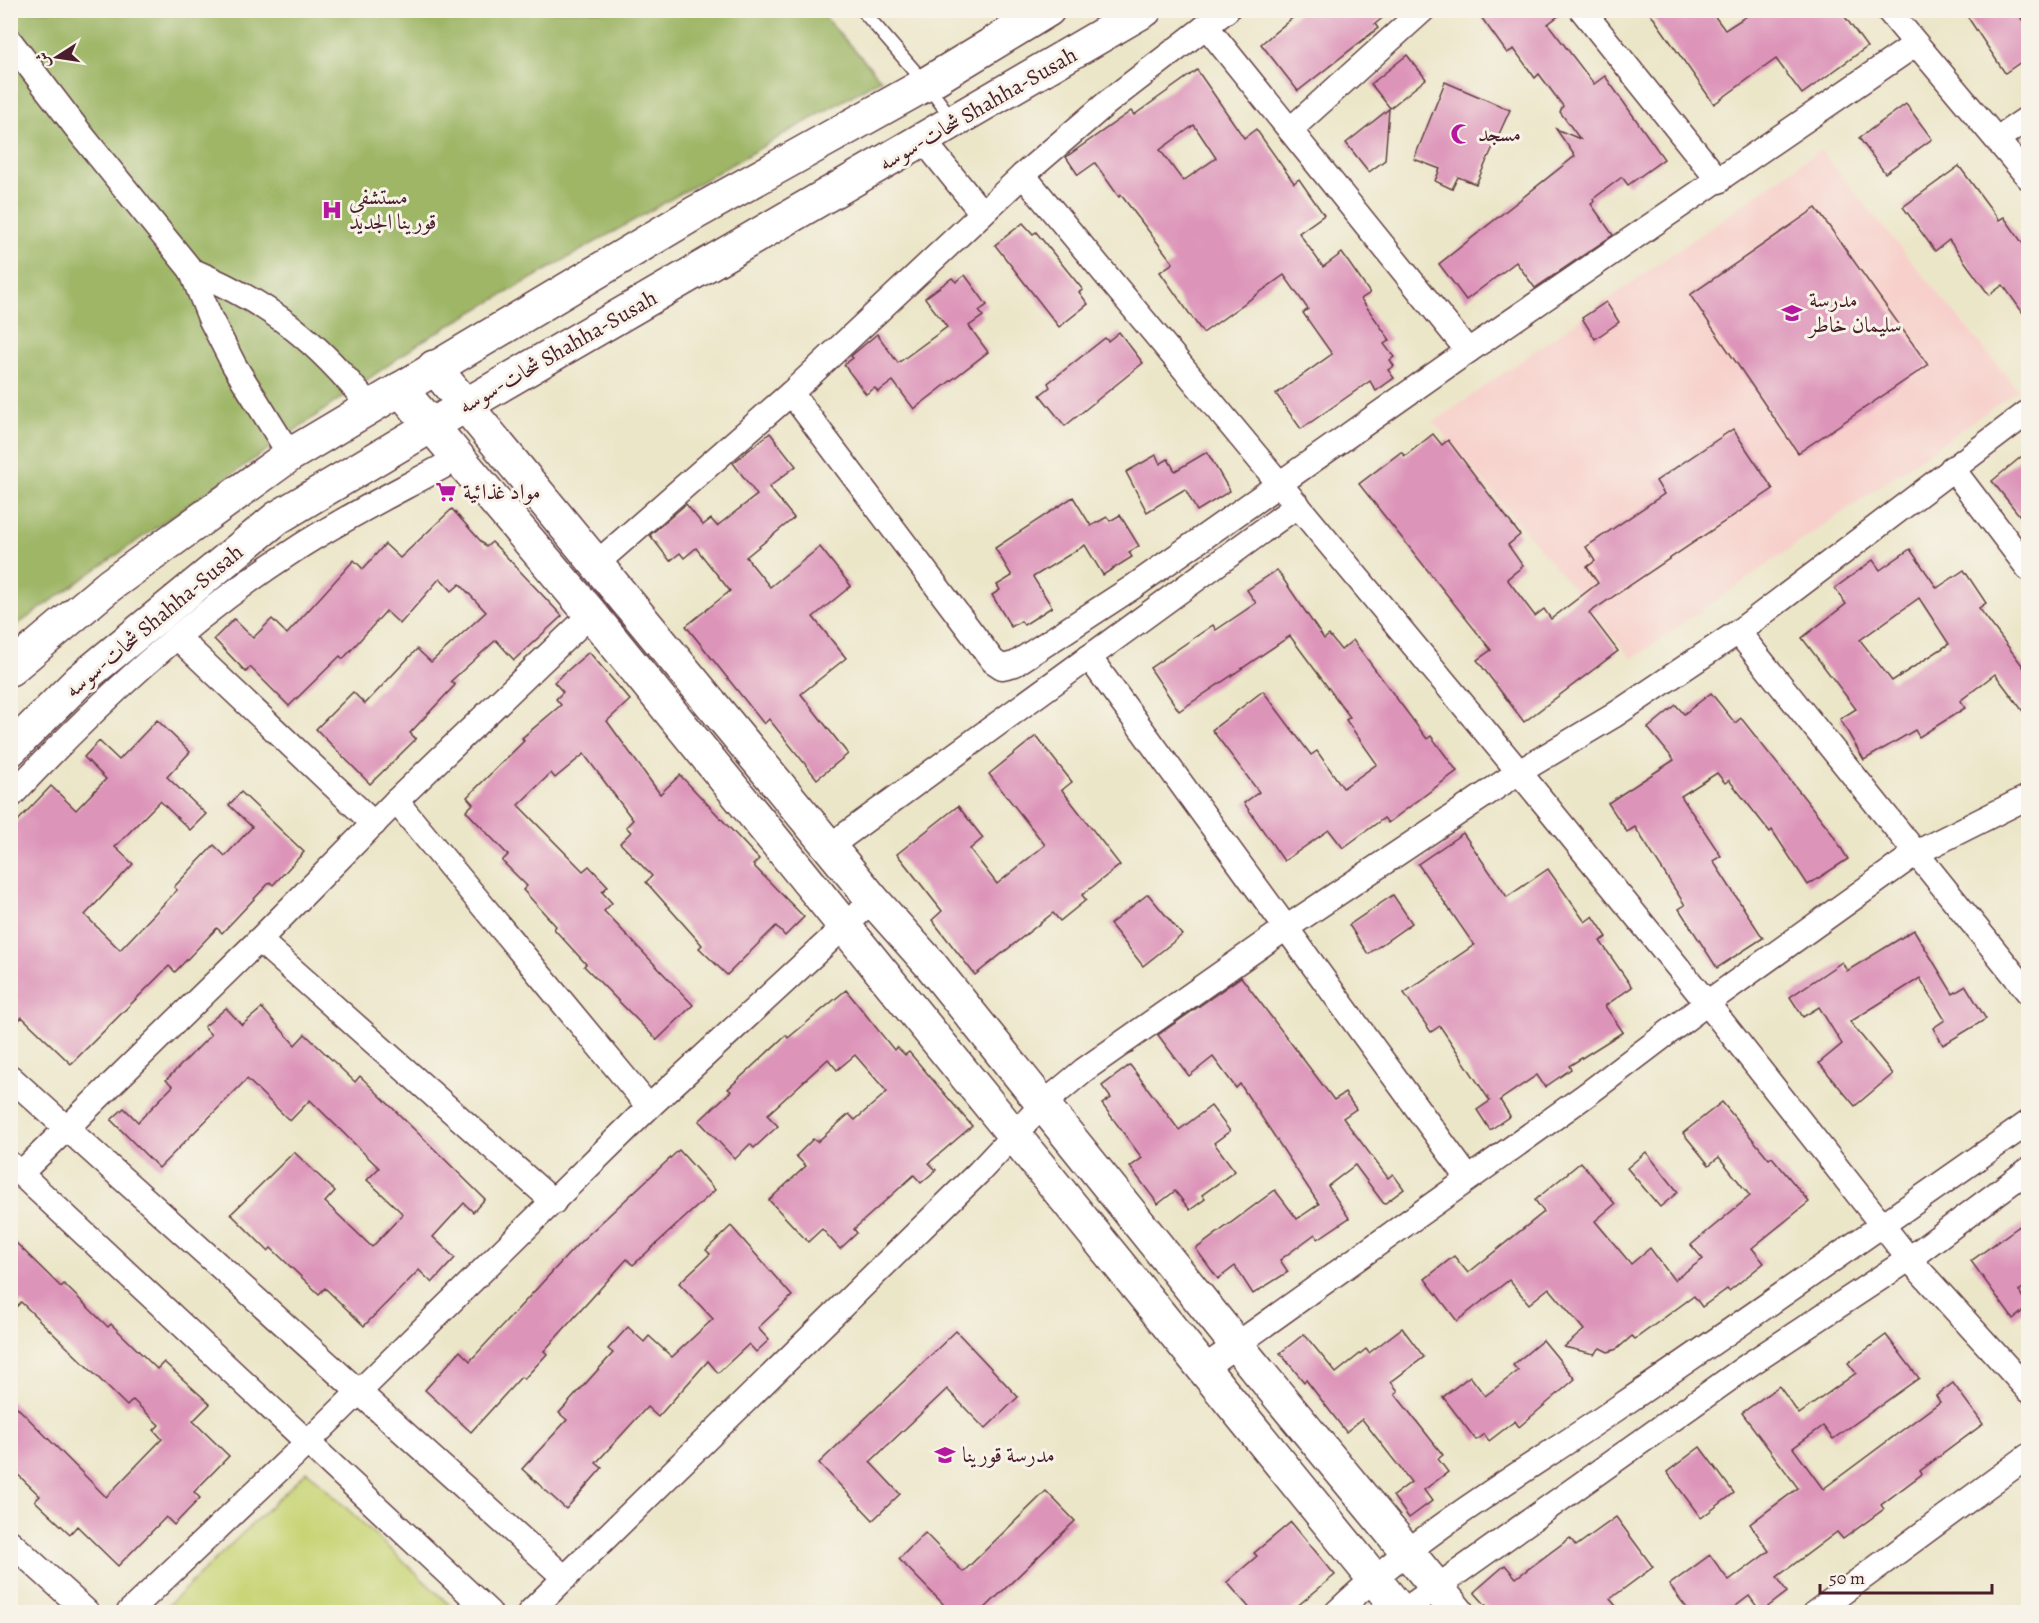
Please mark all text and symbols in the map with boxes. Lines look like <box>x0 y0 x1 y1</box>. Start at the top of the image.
north arrow <box>27 27 87 87</box>
street label: شحات-سوسه Shahha-Susah <box>873 40 1083 178</box>
text: ش <box>31 50 56 70</box>
place label: مسجد <box>1478 119 1521 149</box>
mosque icon: مسجد <box>1449 122 1473 146</box>
place label: مستشفي قورينا الجديد <box>349 182 437 237</box>
hospital icon: مستشفي قورينا الجديد <box>320 198 344 222</box>
street label: شحات-سوسه Shahha-Susah <box>453 283 663 421</box>
place label: مدرسة سليمان خاطر <box>1807 285 1902 340</box>
school or university icon: مدرسة سليمان خاطر <box>1780 301 1804 325</box>
place label: مواد غذائية <box>463 477 541 507</box>
supermarket icon: مواد غذائية <box>434 480 458 504</box>
street label: شحات-سوسه Shahha-Susah <box>58 537 250 705</box>
place label: مدرسة قورينا <box>962 1440 1055 1470</box>
school or university icon: مدرسة قورينا <box>933 1443 957 1467</box>
scale bar <box>1820 1557 1992 1595</box>
text: 50 m <box>1829 1566 1865 1590</box>

